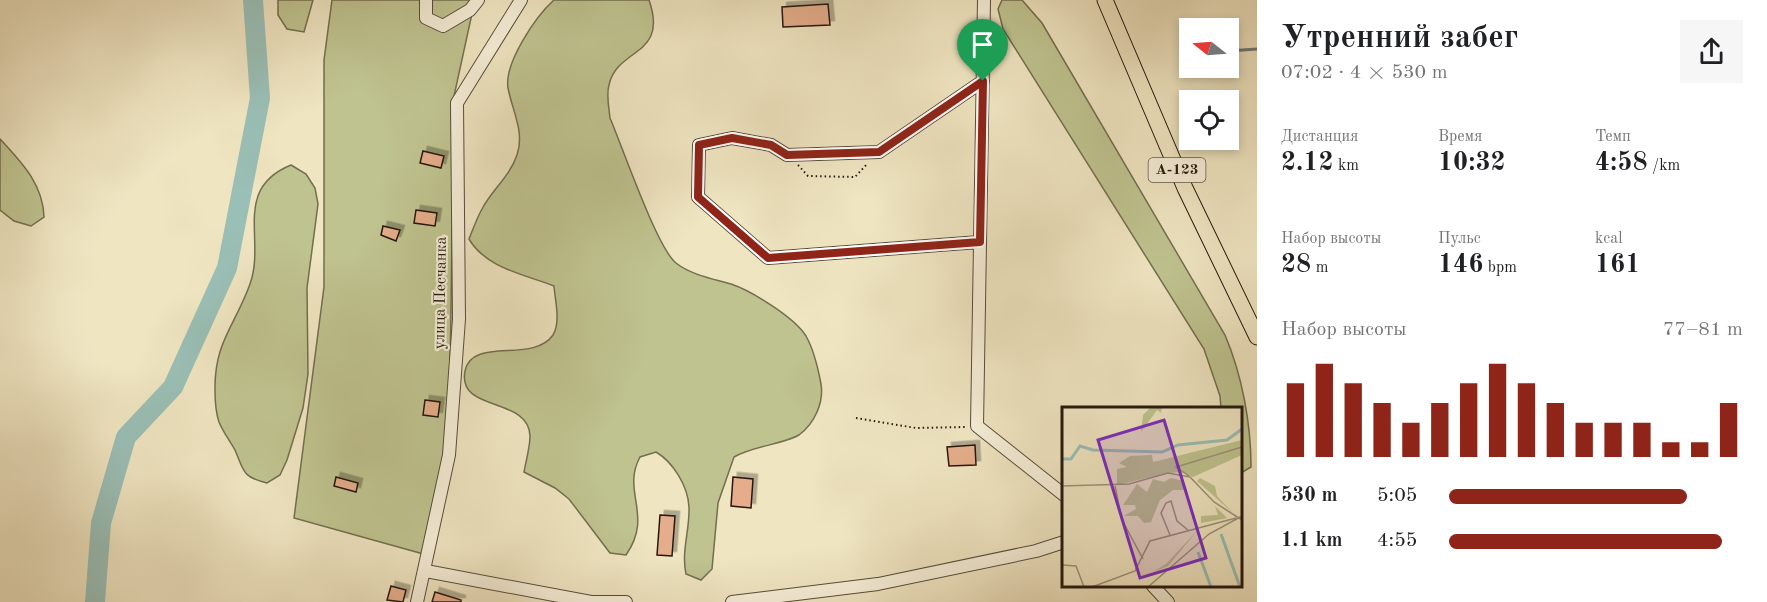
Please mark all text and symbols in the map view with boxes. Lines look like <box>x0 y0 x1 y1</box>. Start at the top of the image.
north arrow <box>1179 18 1239 78</box>
map controls <box>1179 18 1239 150</box>
pin <box>957 19 1008 81</box>
button: share <box>1680 20 1743 83</box>
text: Утренний забег <box>1281 22 1518 55</box>
icon: arrive <box>966 28 999 61</box>
text: 07:02 · 4 × 530 m <box>1281 63 1448 83</box>
button: locate <box>1179 90 1239 150</box>
text: Дистанция <box>1281 129 1358 145</box>
text: Время <box>1438 129 1482 145</box>
text: Темп <box>1595 129 1631 145</box>
text: 2.12 <box>1281 150 1334 176</box>
text: 10:32 <box>1438 150 1506 176</box>
text: 4:58 <box>1595 150 1648 176</box>
road number: А-123 <box>1148 158 1206 182</box>
text: km <box>1334 158 1359 174</box>
text: /km <box>1648 158 1680 174</box>
text: Набор высоты <box>1281 231 1381 247</box>
text: Пульс <box>1438 231 1481 247</box>
text: kcal <box>1595 231 1623 247</box>
street label: улица Песчанка <box>432 236 450 350</box>
text: 28 <box>1281 252 1311 278</box>
text: 146 <box>1438 252 1483 278</box>
text: 161 <box>1595 252 1640 278</box>
text: m <box>1311 260 1328 276</box>
text: bpm <box>1483 260 1517 276</box>
text: Набор высоты <box>1281 320 1407 340</box>
text: 77–81 m <box>1663 320 1743 340</box>
inset map <box>1062 407 1242 587</box>
text: 530 m <box>1281 486 1337 506</box>
text: 5:05 <box>1377 486 1417 506</box>
text: 1.1 km <box>1281 531 1343 551</box>
text: 4:55 <box>1377 531 1417 551</box>

